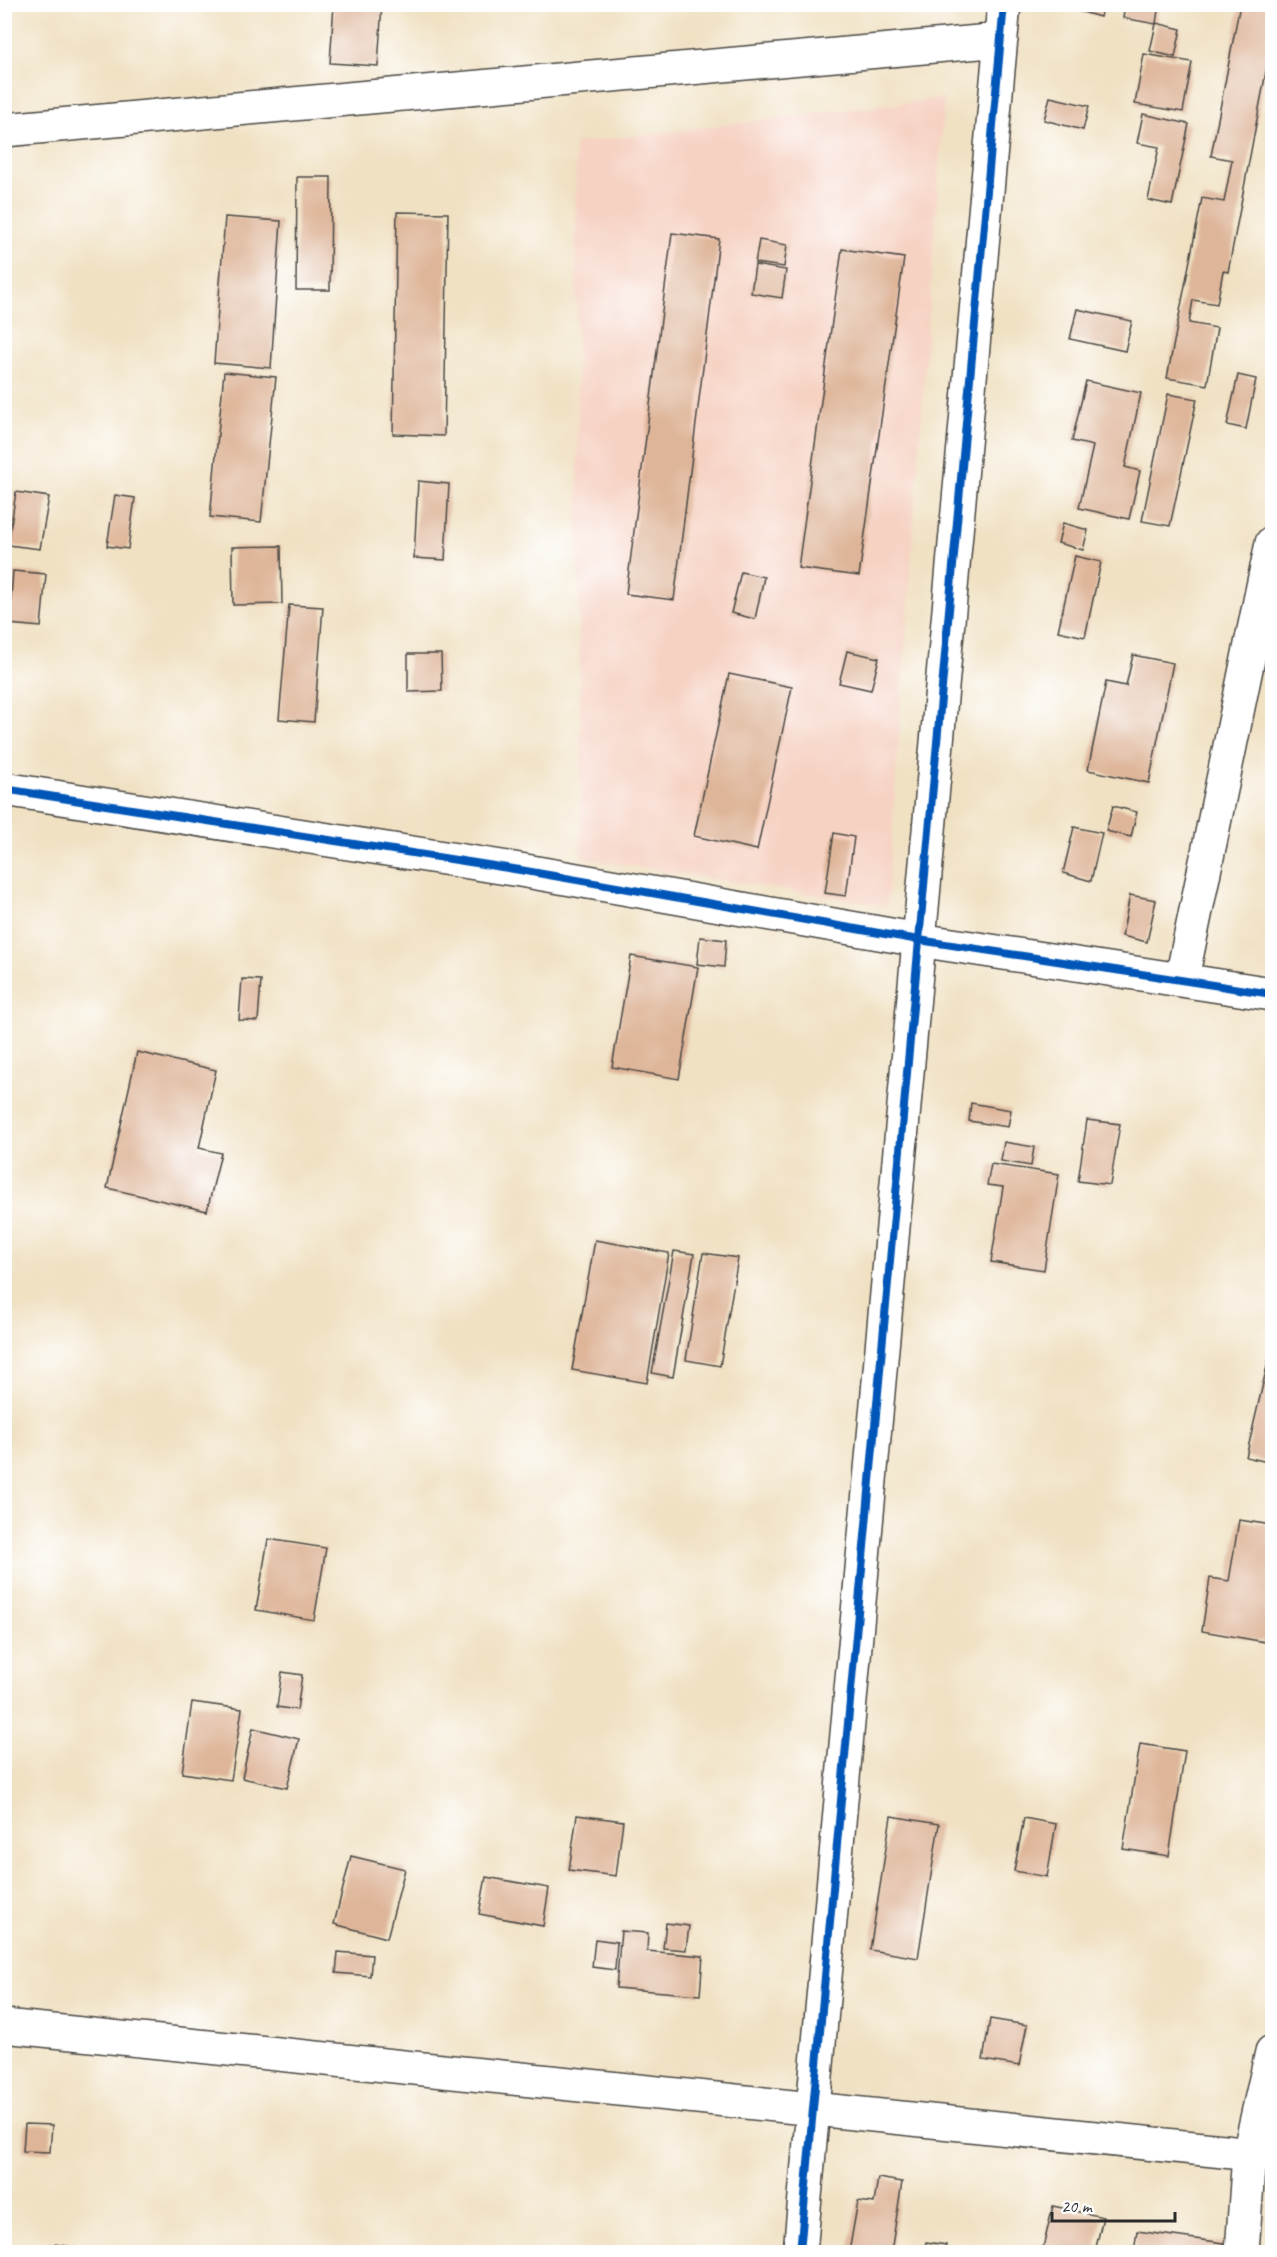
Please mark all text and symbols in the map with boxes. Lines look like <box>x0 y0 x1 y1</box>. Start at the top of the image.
scale bar <box>1052 2185 1175 2223</box>
text: 20 m <box>1061 2195 1094 2217</box>

